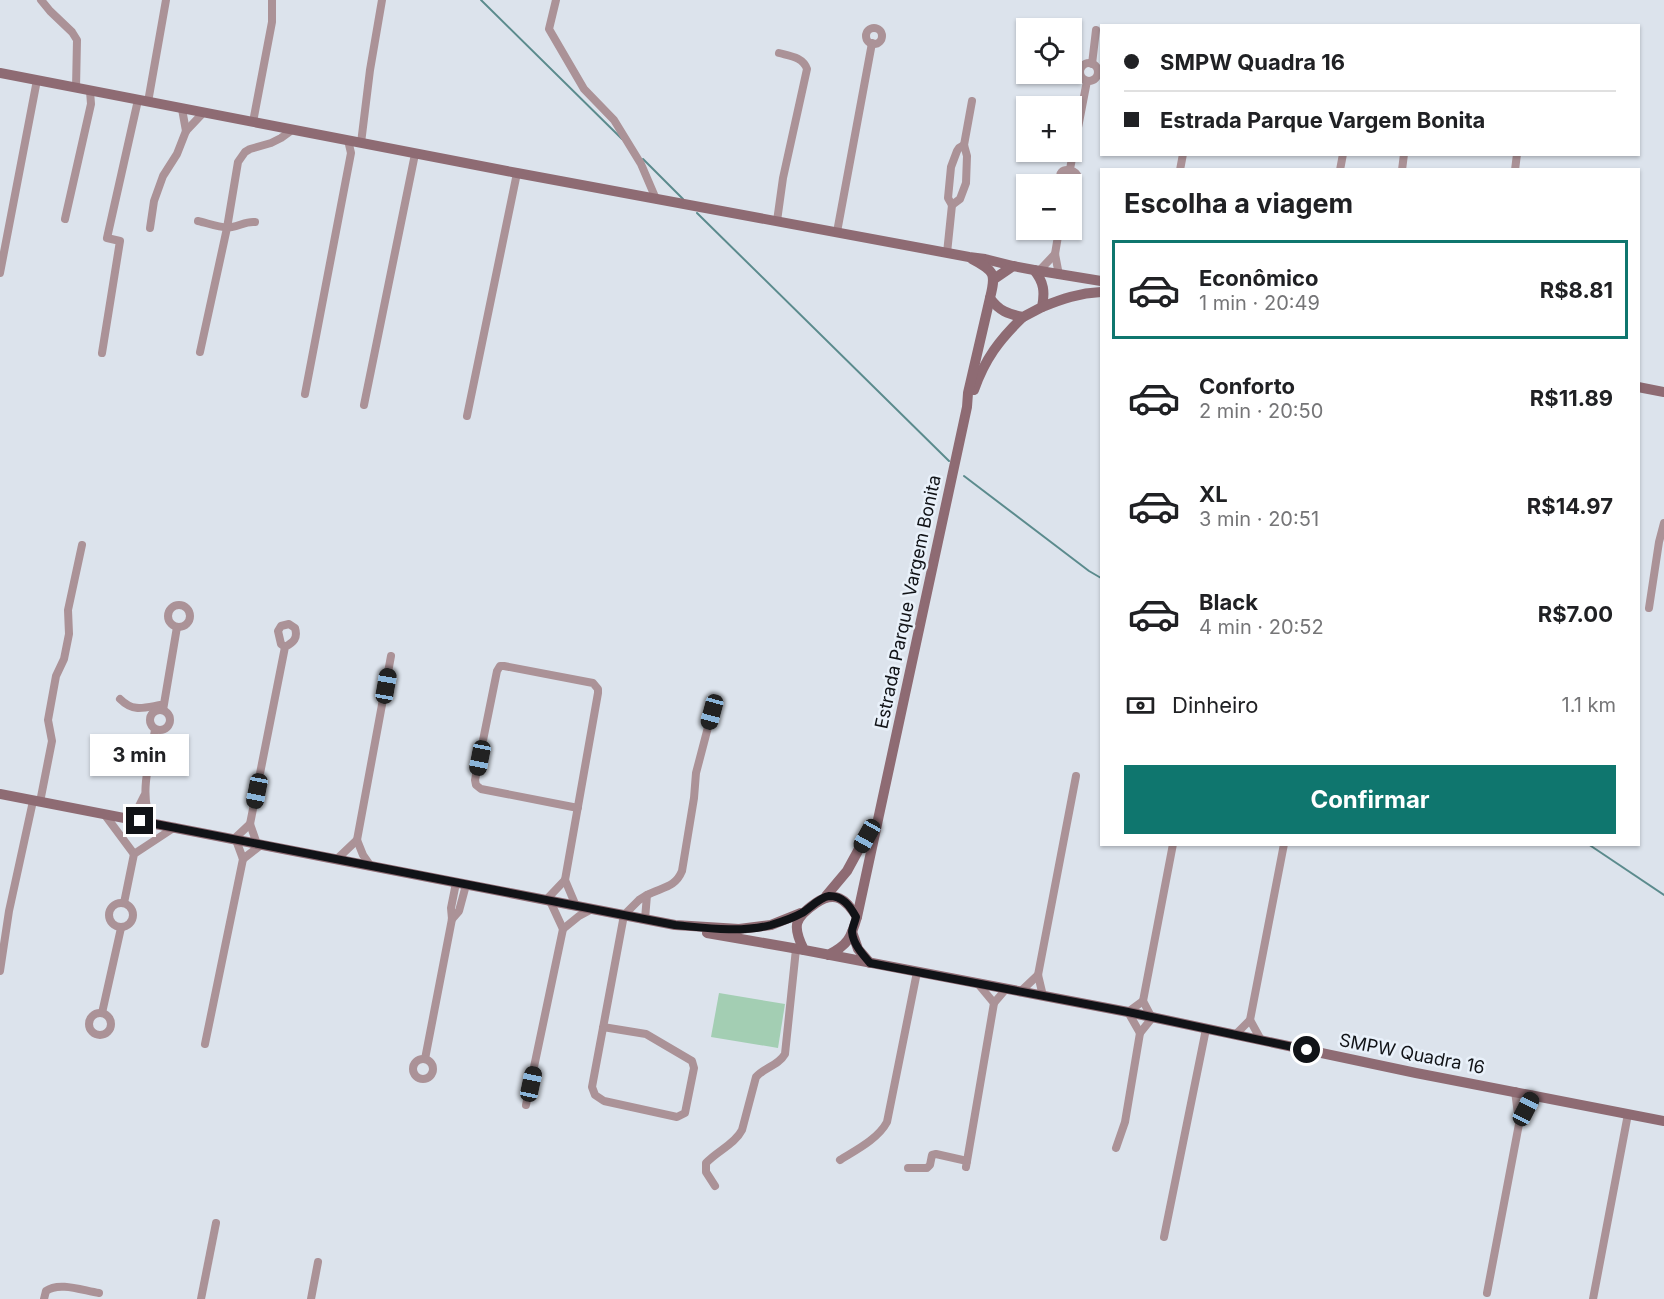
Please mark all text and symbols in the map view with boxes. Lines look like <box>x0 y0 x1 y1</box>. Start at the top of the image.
map controls <box>1016 18 1082 240</box>
button: locate <box>1016 18 1082 84</box>
text: SMPW Quadra 16 <box>1160 49 1345 75</box>
button: + <box>1016 96 1082 162</box>
text: Estrada Parque Vargem Bonita <box>1160 107 1485 133</box>
button: − <box>1016 174 1082 240</box>
text: Escolha a viagem <box>1124 187 1353 220</box>
icon: car <box>1127 263 1181 317</box>
text: Econômico <box>1199 265 1318 291</box>
text: R$8.81 <box>1540 277 1613 303</box>
text: 1 min · 20:49 <box>1199 291 1320 315</box>
icon: car <box>1127 371 1181 425</box>
text: Conforto <box>1199 373 1295 399</box>
text: R$11.89 <box>1530 385 1613 411</box>
text: 2 min · 20:50 <box>1199 399 1323 423</box>
street label: Estrada Parque Vargem Bonita <box>870 473 945 731</box>
icon: car <box>1127 479 1181 533</box>
text: XL <box>1199 481 1228 507</box>
text: R$14.97 <box>1527 493 1613 519</box>
text: 3 min · 20:51 <box>1199 507 1319 531</box>
icon: car <box>1127 587 1181 641</box>
text: Black <box>1199 589 1258 615</box>
text: R$7.00 <box>1538 601 1613 627</box>
text: 4 min · 20:52 <box>1199 615 1324 639</box>
car <box>374 667 398 705</box>
icon: cash <box>1124 689 1157 722</box>
car <box>699 692 725 732</box>
text: Dinheiro <box>1172 692 1258 718</box>
text: 1.1 km <box>1562 693 1616 717</box>
callout: 3 min <box>90 734 190 776</box>
car <box>468 739 492 777</box>
text: 3 min <box>113 743 166 767</box>
button: Confirmar <box>1124 765 1616 834</box>
car <box>245 772 269 810</box>
route end <box>126 807 153 834</box>
car <box>850 816 884 856</box>
street label: SMPW Quadra 16 <box>1337 1029 1487 1078</box>
route start <box>1293 1036 1320 1063</box>
car <box>518 1065 544 1103</box>
car <box>1510 1089 1542 1129</box>

